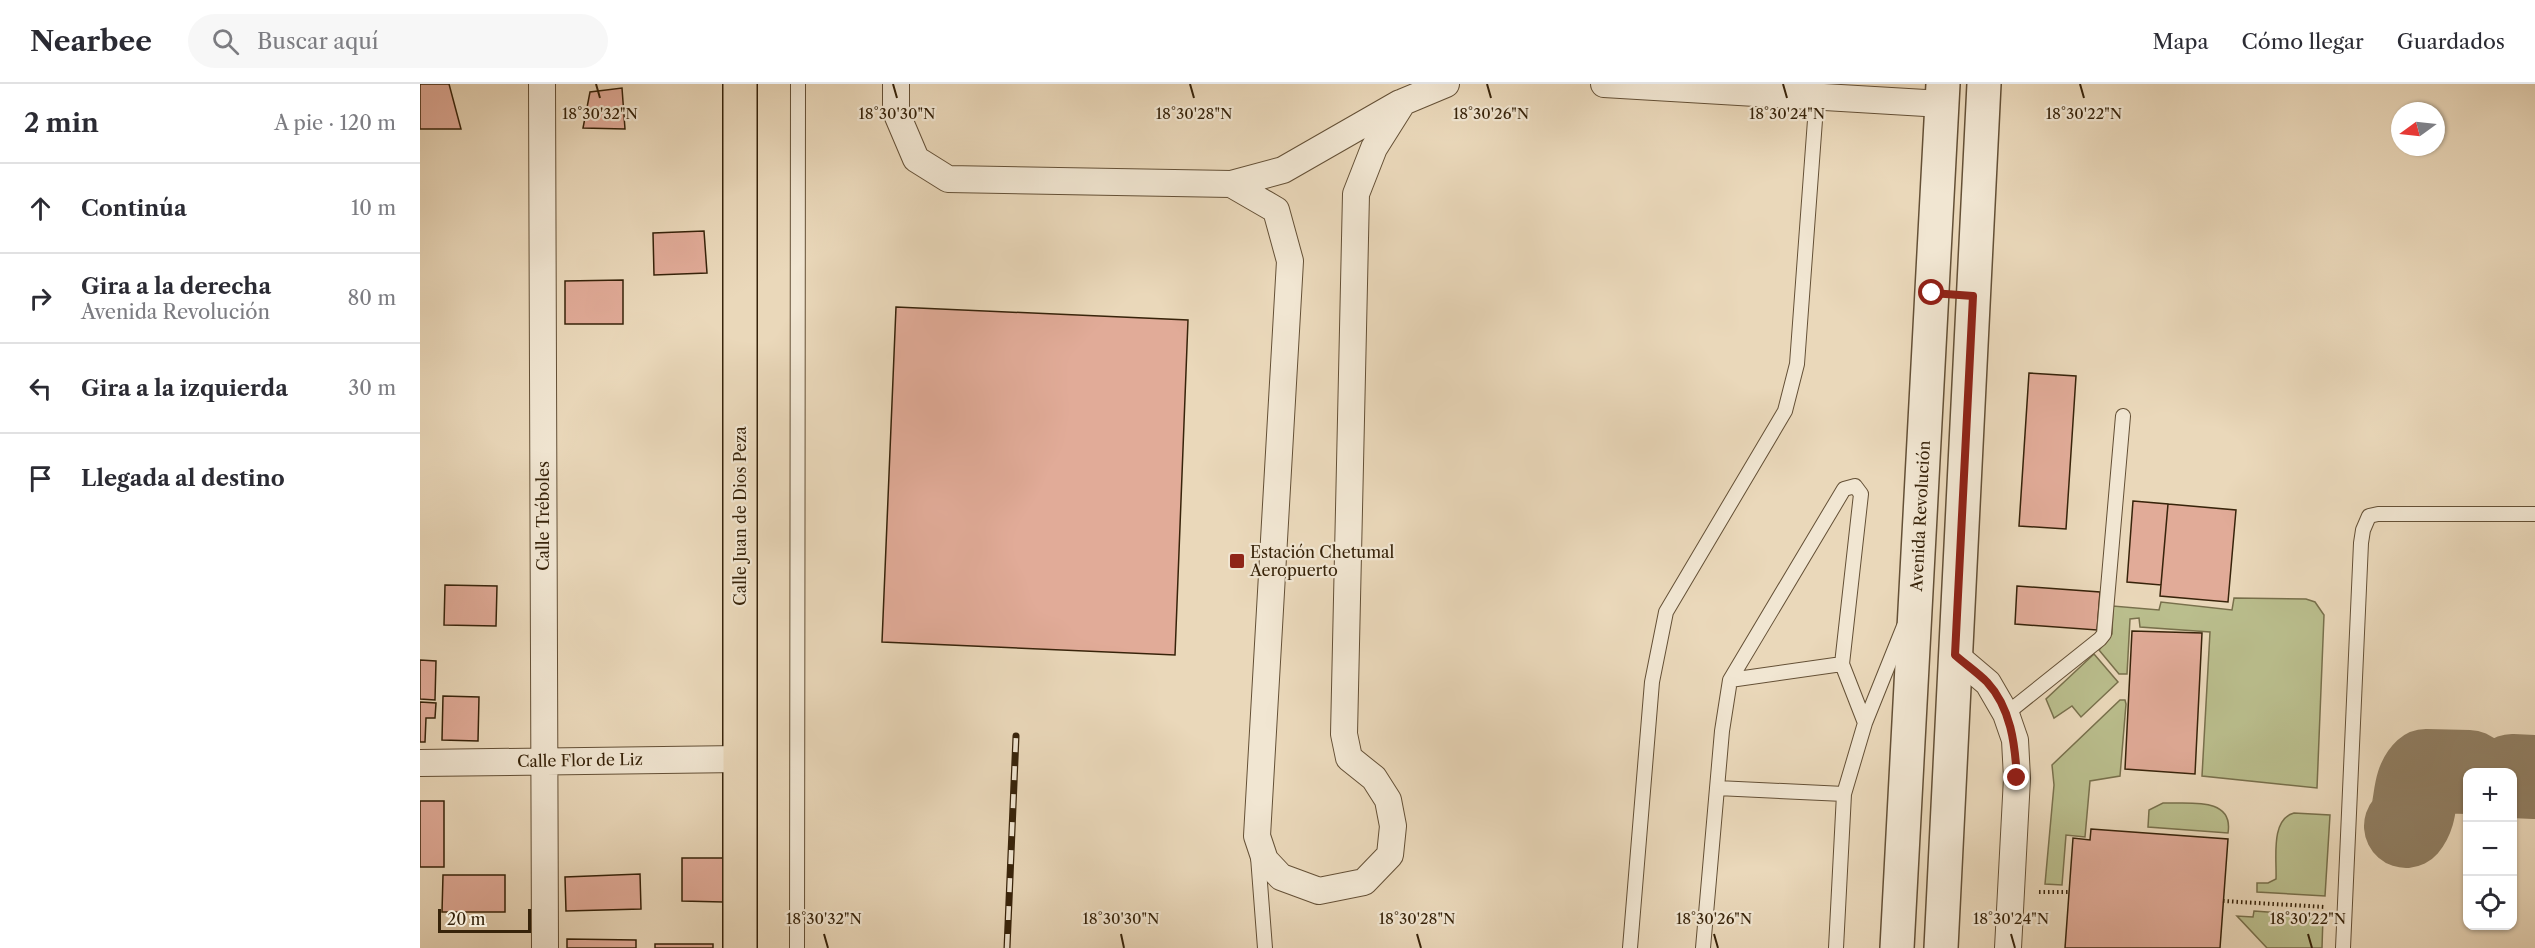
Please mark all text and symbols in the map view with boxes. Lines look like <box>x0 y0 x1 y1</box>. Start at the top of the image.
search box <box>188 14 608 68</box>
text: Nearbee <box>30 24 152 58</box>
icon: search <box>209 25 242 58</box>
text: Buscar aquí <box>257 28 378 55</box>
text: Mapa <box>2152 29 2209 54</box>
text: Cómo llegar <box>2242 29 2364 54</box>
text: Guardados <box>2397 29 2505 54</box>
north arrow <box>2391 102 2445 156</box>
text: 18°30'32"N <box>562 104 638 123</box>
text: 18°30'30"N <box>859 104 935 123</box>
text: 18°30'28"N <box>1156 104 1232 123</box>
text: 18°30'26"N <box>1453 104 1529 123</box>
text: 18°30'24"N <box>1749 104 1825 123</box>
text: 18°30'22"N <box>2046 104 2122 123</box>
text: 2 min <box>24 107 99 139</box>
text: A pie · 120 m <box>274 111 396 135</box>
icon: ahead <box>24 192 57 225</box>
text: Continúa <box>81 195 187 222</box>
text: 10 m <box>351 196 396 220</box>
text: Gira a la derecha <box>81 273 271 300</box>
route start <box>1918 279 1944 305</box>
icon: right <box>24 282 57 315</box>
text: 80 m <box>348 286 396 310</box>
text: Avenida Revolución <box>81 300 270 324</box>
icon: left <box>24 372 57 405</box>
text: Gira a la izquierda <box>81 375 288 402</box>
text: 30 m <box>348 376 396 400</box>
street label: Calle Juan de Dios Peza <box>730 426 750 606</box>
street label: Avenida Revolución <box>1906 440 1934 593</box>
street label: Calle Tréboles <box>533 461 553 571</box>
icon: arrive <box>24 462 57 495</box>
text: Llegada al destino <box>81 465 285 492</box>
place label: Estación Chetumal Aeropuerto <box>1249 542 1395 580</box>
marker: Estación Chetumal Aeropuerto <box>1228 552 1246 570</box>
street label: Calle Flor de Liz <box>517 749 643 771</box>
route end <box>2003 764 2029 790</box>
map controls <box>2463 768 2517 930</box>
button: + <box>2463 768 2517 822</box>
button: − <box>2463 822 2517 876</box>
button: locate <box>2463 876 2517 930</box>
scale bar <box>438 906 531 934</box>
text: 20 m <box>447 909 486 929</box>
text: 18°30'32"N <box>786 909 862 928</box>
text: 18°30'30"N <box>1083 909 1159 928</box>
text: 18°30'28"N <box>1379 909 1455 928</box>
text: 18°30'26"N <box>1676 909 1752 928</box>
text: 18°30'24"N <box>1973 909 2049 928</box>
text: 18°30'22"N <box>2270 909 2346 928</box>

